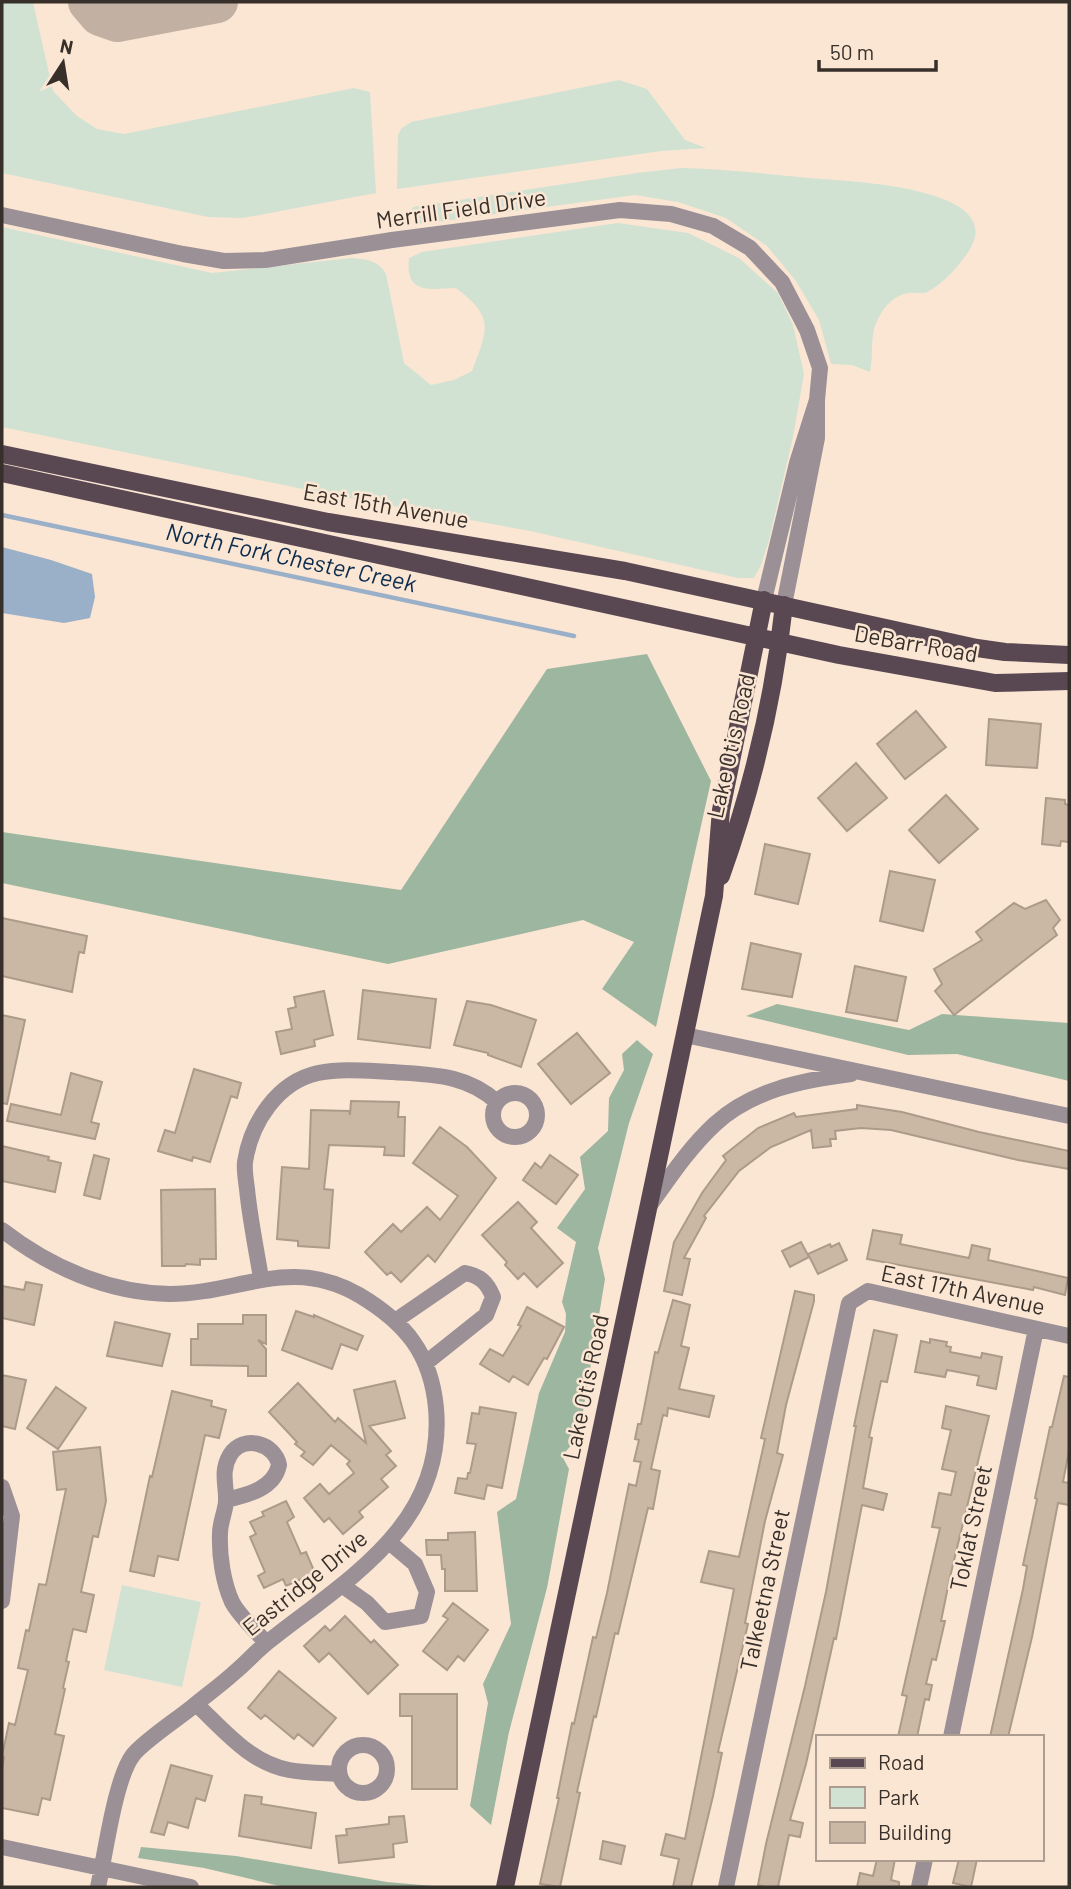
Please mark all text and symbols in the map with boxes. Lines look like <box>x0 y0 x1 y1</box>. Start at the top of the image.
north arrow <box>28 28 98 98</box>
scale bar <box>819 28 936 72</box>
text: N <box>58 33 75 58</box>
text: 50 m <box>830 39 874 64</box>
street label: Merrill Field Drive <box>374 182 548 234</box>
street label: East 15th Avenue <box>301 477 471 533</box>
water label: North Fork Chester Creek <box>163 516 419 597</box>
street label: DeBarr Road <box>852 618 980 668</box>
street label: Lake Otis Road <box>700 671 760 821</box>
street label: East 17th Avenue <box>879 1258 1048 1320</box>
street label: Lake Otis Road <box>556 1312 614 1462</box>
street label: Toklat Street <box>943 1462 997 1593</box>
street label: Talkeetna Street <box>733 1506 795 1673</box>
street label: Eastridge Drive <box>236 1523 372 1641</box>
legend <box>816 1735 1043 1861</box>
text: Road <box>878 1749 924 1774</box>
text: Park <box>878 1784 919 1809</box>
text: Building <box>878 1819 952 1844</box>

